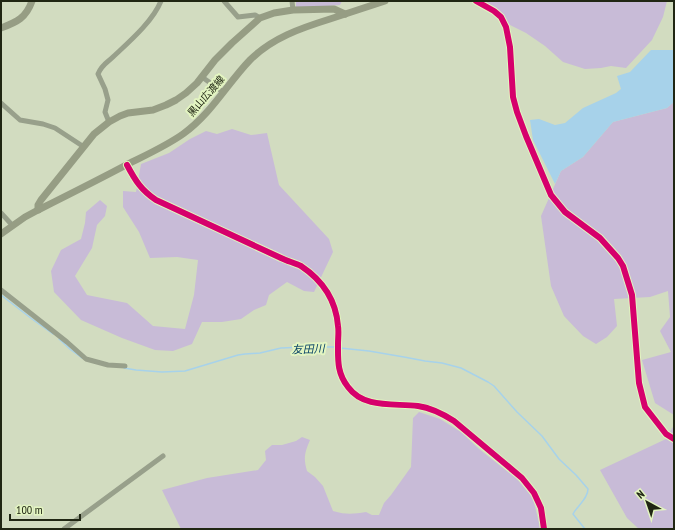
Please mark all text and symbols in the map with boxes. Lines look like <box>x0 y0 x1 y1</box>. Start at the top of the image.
street label: 黒山広渡線 <box>185 73 227 119</box>
water label: 友田川 <box>291 341 326 357</box>
north arrow <box>627 482 667 522</box>
text: N <box>634 487 647 502</box>
scale bar <box>10 496 80 522</box>
text: 100 m <box>16 502 43 517</box>

